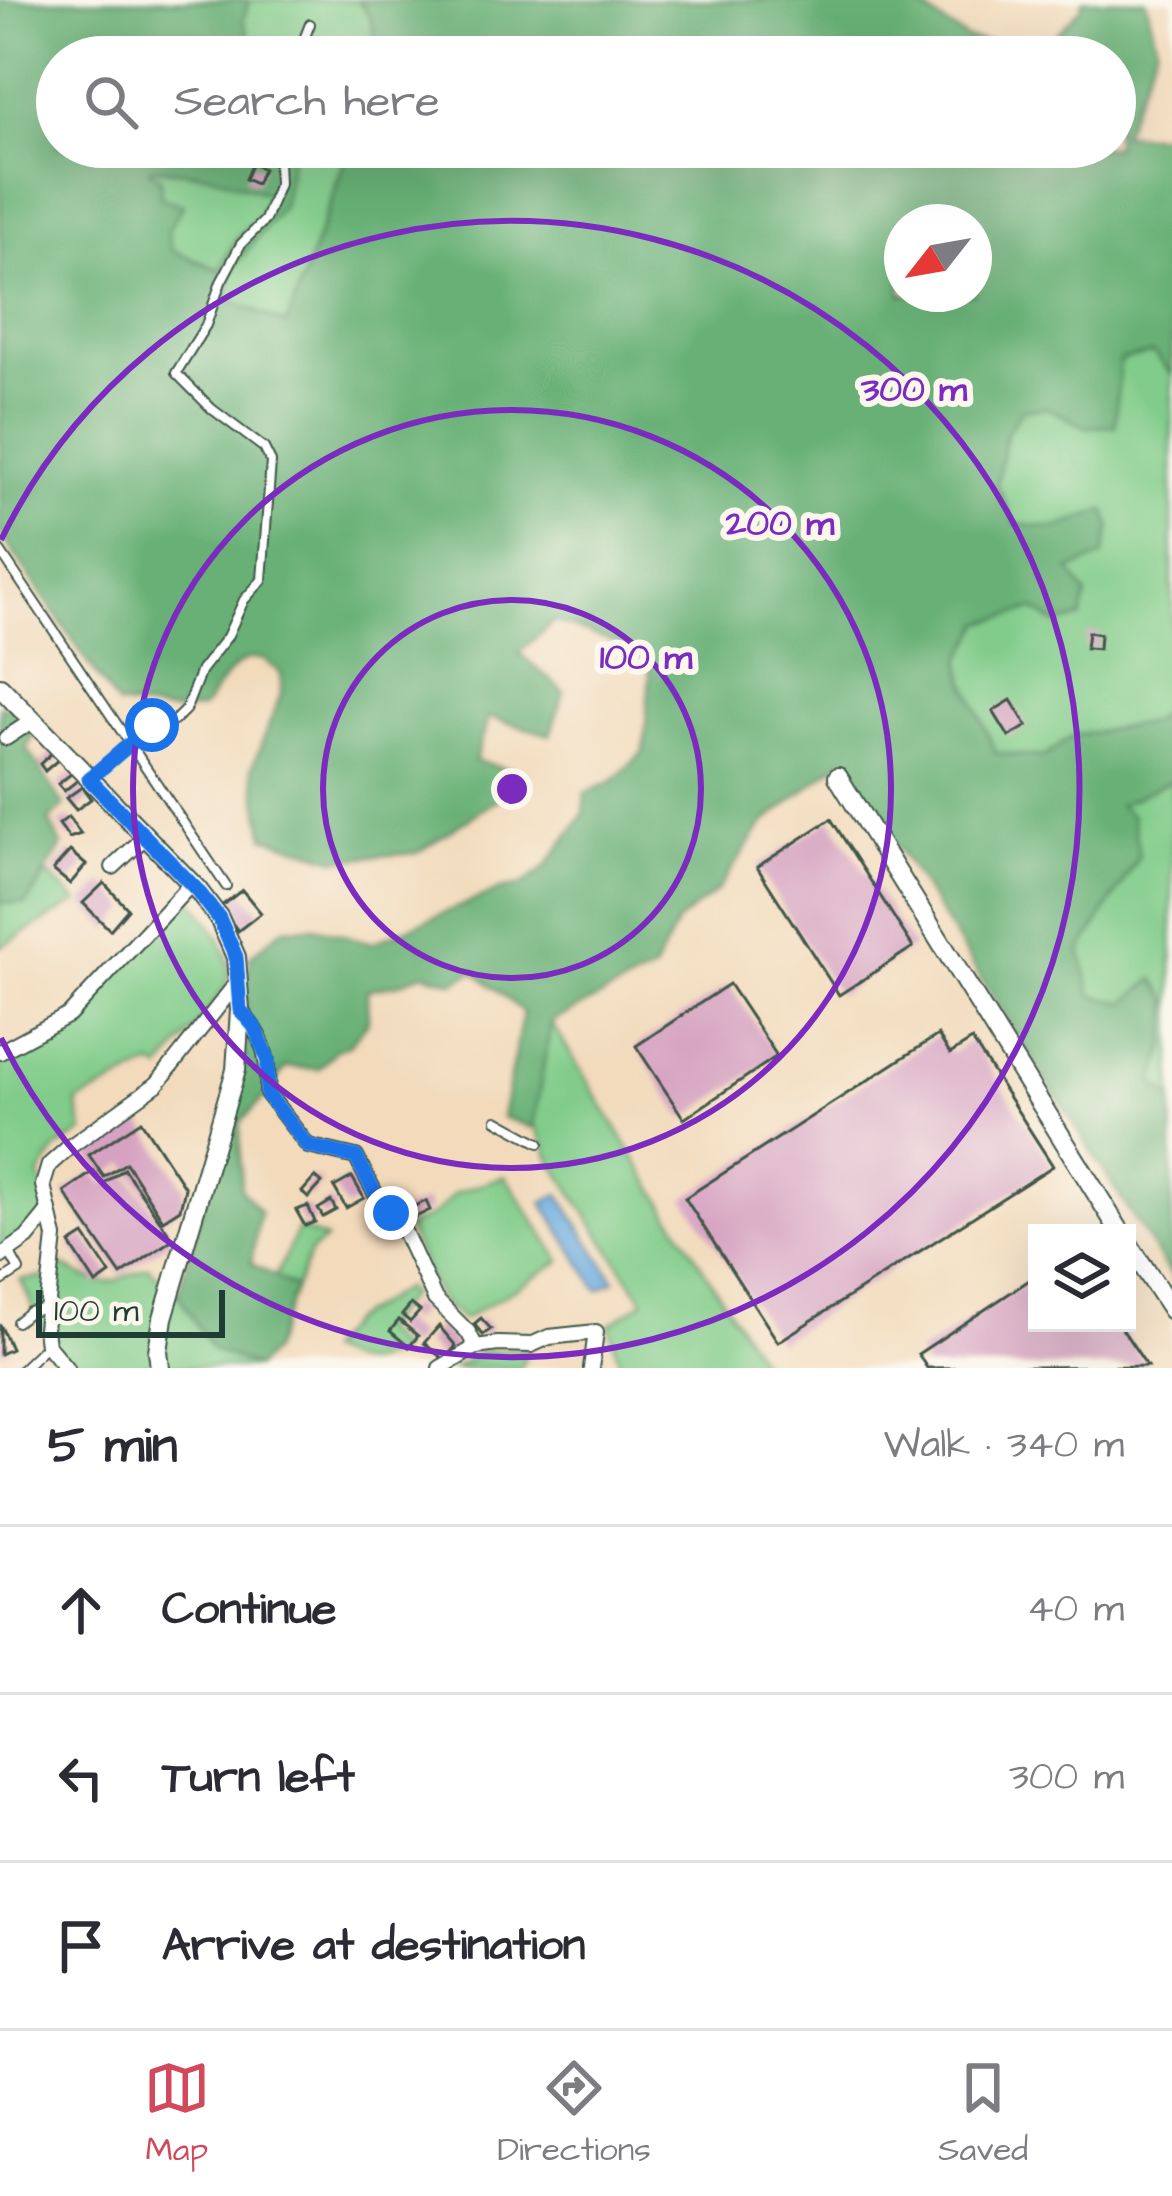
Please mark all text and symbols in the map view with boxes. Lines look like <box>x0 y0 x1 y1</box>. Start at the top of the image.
search box <box>36 36 1136 168</box>
icon: search <box>78 69 144 135</box>
text: Search here <box>174 71 440 133</box>
north arrow <box>884 204 992 312</box>
text: 300 m <box>860 364 968 415</box>
text: 200 m <box>725 498 835 549</box>
text: 100 m <box>600 632 693 683</box>
route start <box>125 698 179 752</box>
centre of rings <box>491 768 533 810</box>
route end <box>364 1186 418 1240</box>
map controls <box>1028 1224 1136 1332</box>
button: layers <box>1028 1224 1136 1332</box>
scale bar <box>36 1284 225 1337</box>
text: 100 m <box>54 1288 139 1334</box>
text: 5 min <box>48 1411 177 1482</box>
text: Walk · 340 m <box>884 1419 1124 1473</box>
icon: ahead <box>48 1577 114 1643</box>
text: Continue <box>162 1579 336 1641</box>
text: 40 m <box>1027 1583 1124 1637</box>
icon: left <box>48 1745 114 1811</box>
text: Turn left <box>162 1747 355 1809</box>
text: 300 m <box>1009 1751 1124 1805</box>
icon: arrive <box>48 1913 114 1979</box>
text: Arrive at destination <box>162 1915 585 1977</box>
tab: Map <box>144 2055 210 2173</box>
tab: Directions <box>497 2055 651 2173</box>
tab: Saved <box>938 2055 1028 2173</box>

